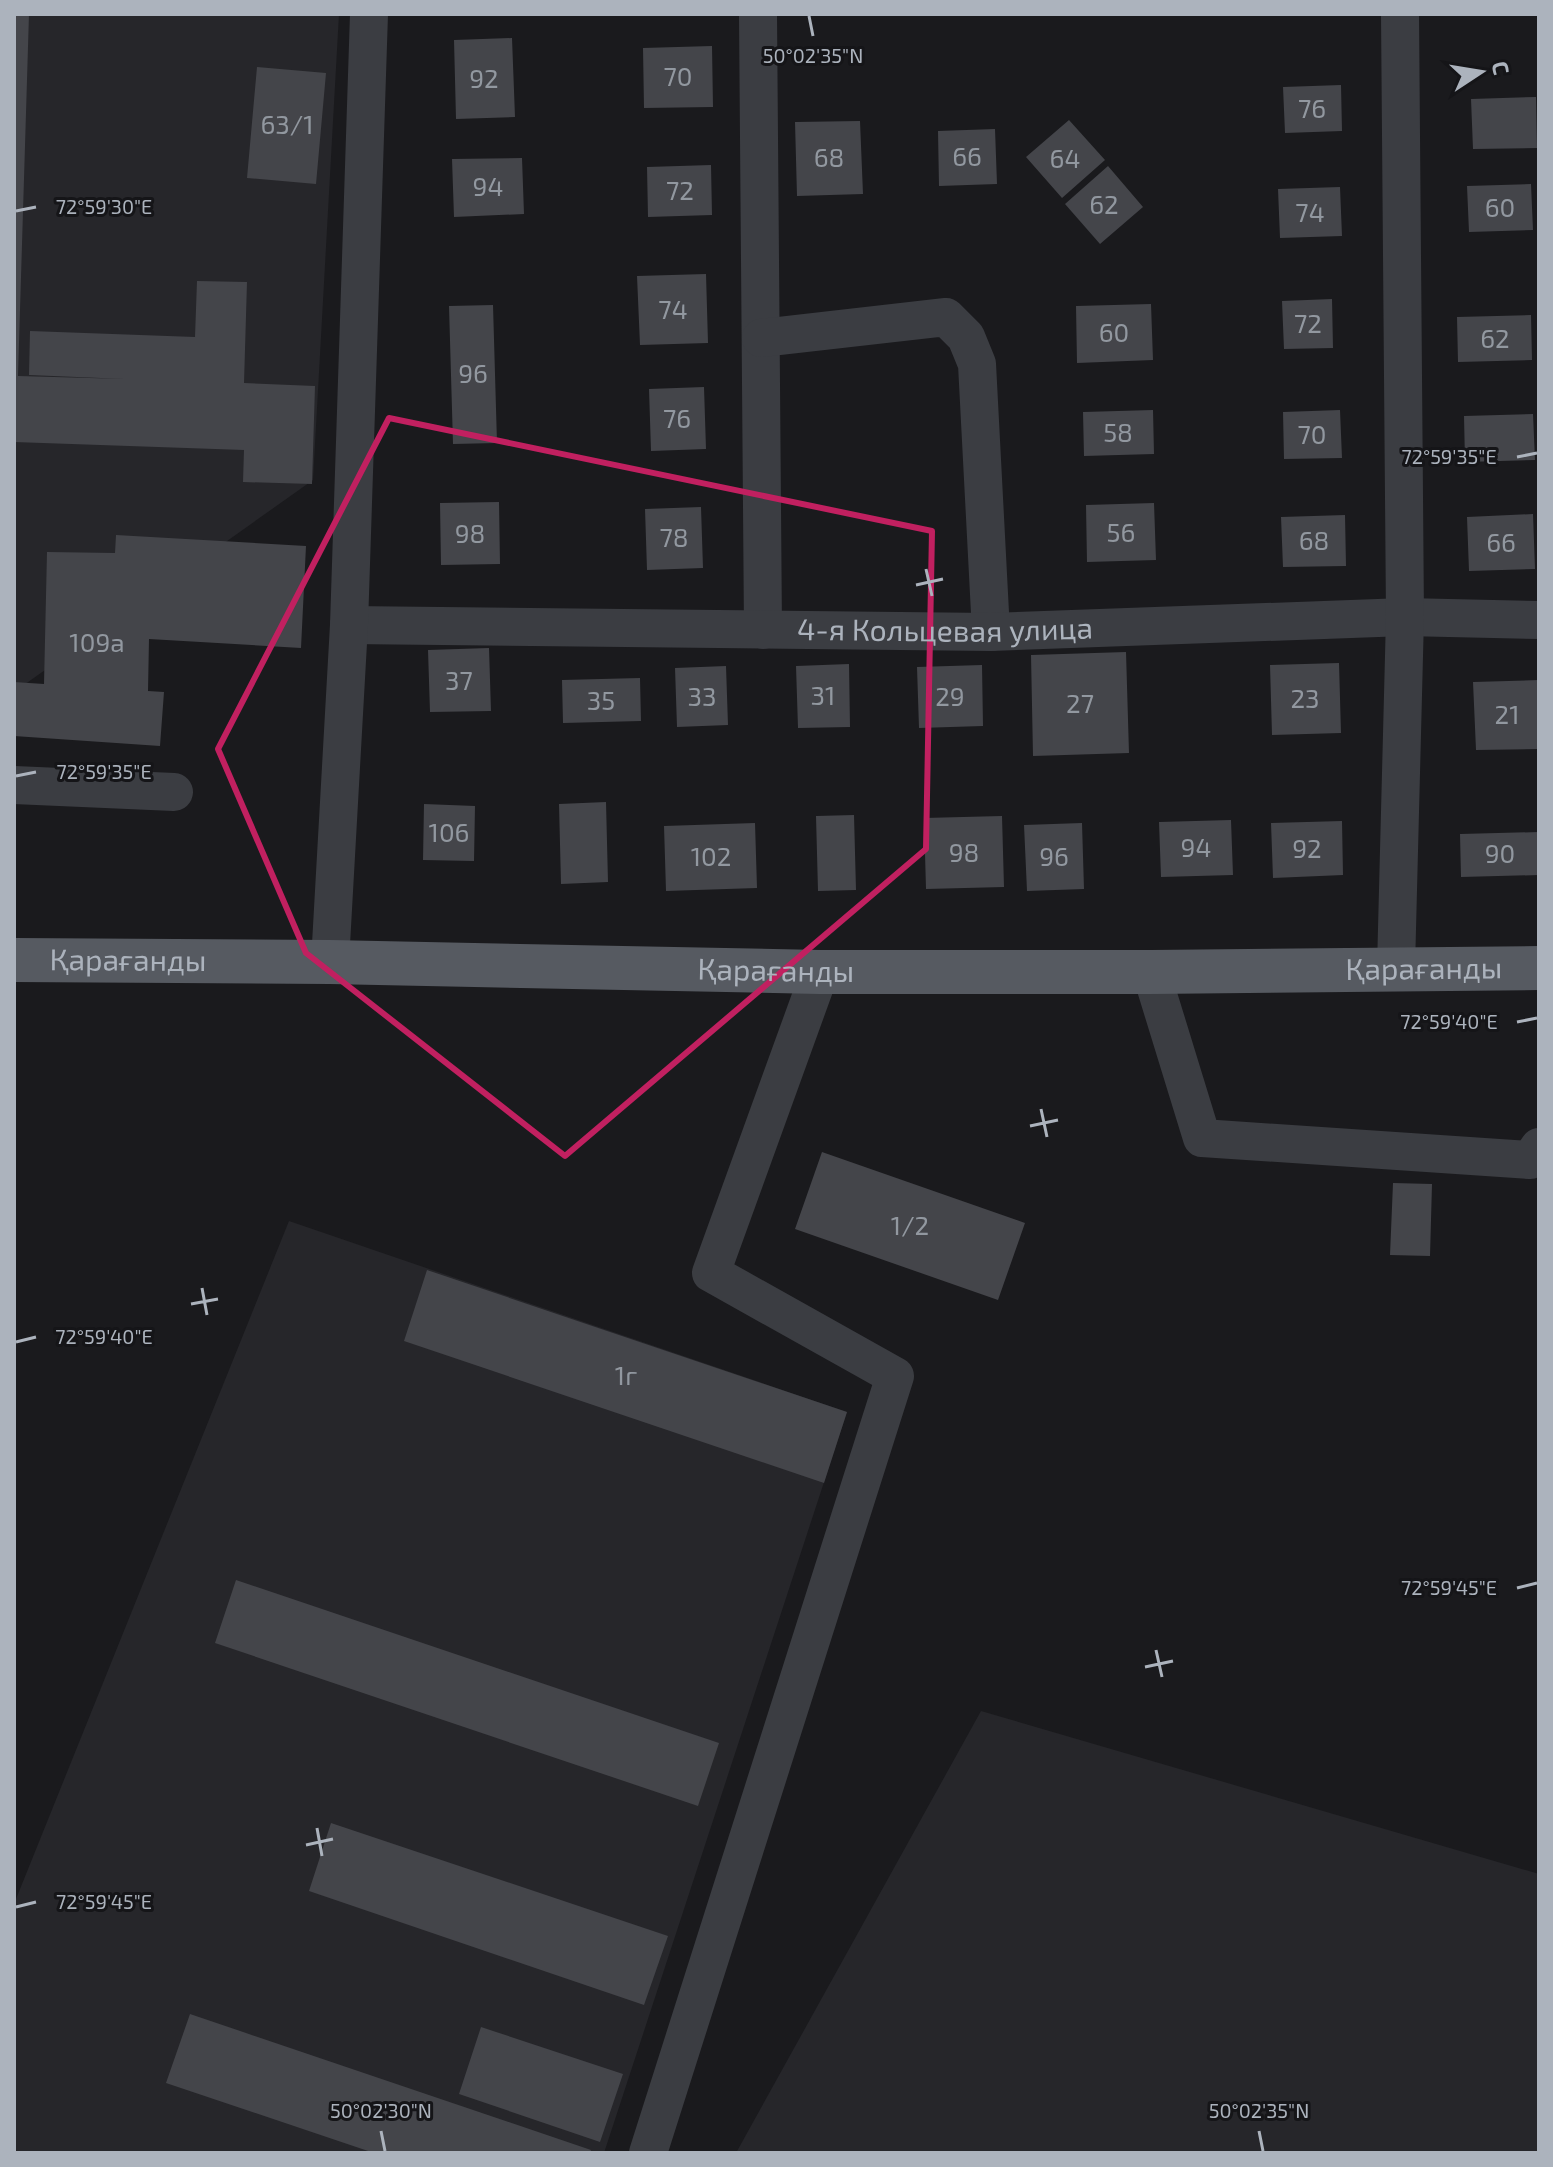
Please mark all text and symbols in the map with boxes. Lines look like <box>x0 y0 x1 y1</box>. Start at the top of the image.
north arrow <box>1441 32 1521 112</box>
text: 50°02'35"N <box>763 43 863 67</box>
text: С <box>1487 59 1516 77</box>
house number: 70 <box>664 60 693 91</box>
house number: 92 <box>469 62 499 93</box>
house number: 76 <box>1298 92 1326 123</box>
house number: 63/1 <box>260 108 314 139</box>
house number: 66 <box>952 140 982 171</box>
house number: 68 <box>814 141 844 172</box>
house number: 64 <box>1050 142 1080 173</box>
house number: 94 <box>473 170 503 201</box>
house number: 72 <box>666 174 694 205</box>
house number: 62 <box>1089 188 1119 219</box>
house number: 60 <box>1485 191 1515 222</box>
text: 72°59'30"E <box>56 194 152 218</box>
house number: 74 <box>1295 196 1325 227</box>
house number: 74 <box>658 293 688 324</box>
house number: 72 <box>1294 307 1322 338</box>
house number: 60 <box>1099 316 1129 347</box>
house number: 62 <box>1480 322 1510 353</box>
house number: 96 <box>458 357 488 388</box>
house number: 76 <box>663 402 691 433</box>
house number: 58 <box>1103 416 1133 447</box>
house number: 70 <box>1298 418 1327 449</box>
text: 72°59'35"E <box>1401 444 1497 468</box>
house number: 56 <box>1107 516 1135 547</box>
house number: 98 <box>455 517 485 548</box>
house number: 78 <box>659 521 689 552</box>
house number: 68 <box>1299 524 1329 555</box>
house number: 66 <box>1486 526 1516 557</box>
street label: 4-я Кольцевая улица <box>797 608 1093 648</box>
house number: 109а <box>69 626 125 657</box>
house number: 37 <box>445 664 473 695</box>
house number: 31 <box>811 679 835 710</box>
house number: 33 <box>688 680 716 711</box>
house number: 29 <box>935 680 965 711</box>
house number: 23 <box>1290 682 1320 713</box>
house number: 35 <box>587 684 615 715</box>
house number: 27 <box>1066 687 1094 718</box>
house number: 21 <box>1495 698 1519 729</box>
text: 72°59'35"E <box>56 759 152 783</box>
house number: 106 <box>429 816 469 847</box>
house number: 94 <box>1181 831 1211 862</box>
house number: 92 <box>1292 832 1322 863</box>
house number: 98 <box>949 836 979 867</box>
house number: 90 <box>1485 837 1515 868</box>
house number: 102 <box>691 840 731 871</box>
house number: 96 <box>1039 840 1069 871</box>
street label: Қарағанды <box>50 940 206 977</box>
street label: Қарағанды <box>1345 948 1502 986</box>
street label: Қарағанды <box>697 950 854 988</box>
text: 72°59'40"E <box>1400 1009 1498 1033</box>
house number: 1/2 <box>891 1209 929 1240</box>
text: 72°59'40"E <box>55 1324 153 1348</box>
house number: 1г <box>615 1359 637 1390</box>
text: 72°59'45"E <box>1401 1575 1497 1599</box>
text: 72°59'45"E <box>56 1889 152 1913</box>
text: 50°02'30"N <box>330 2098 432 2122</box>
text: 50°02'35"N <box>1209 2098 1309 2122</box>

